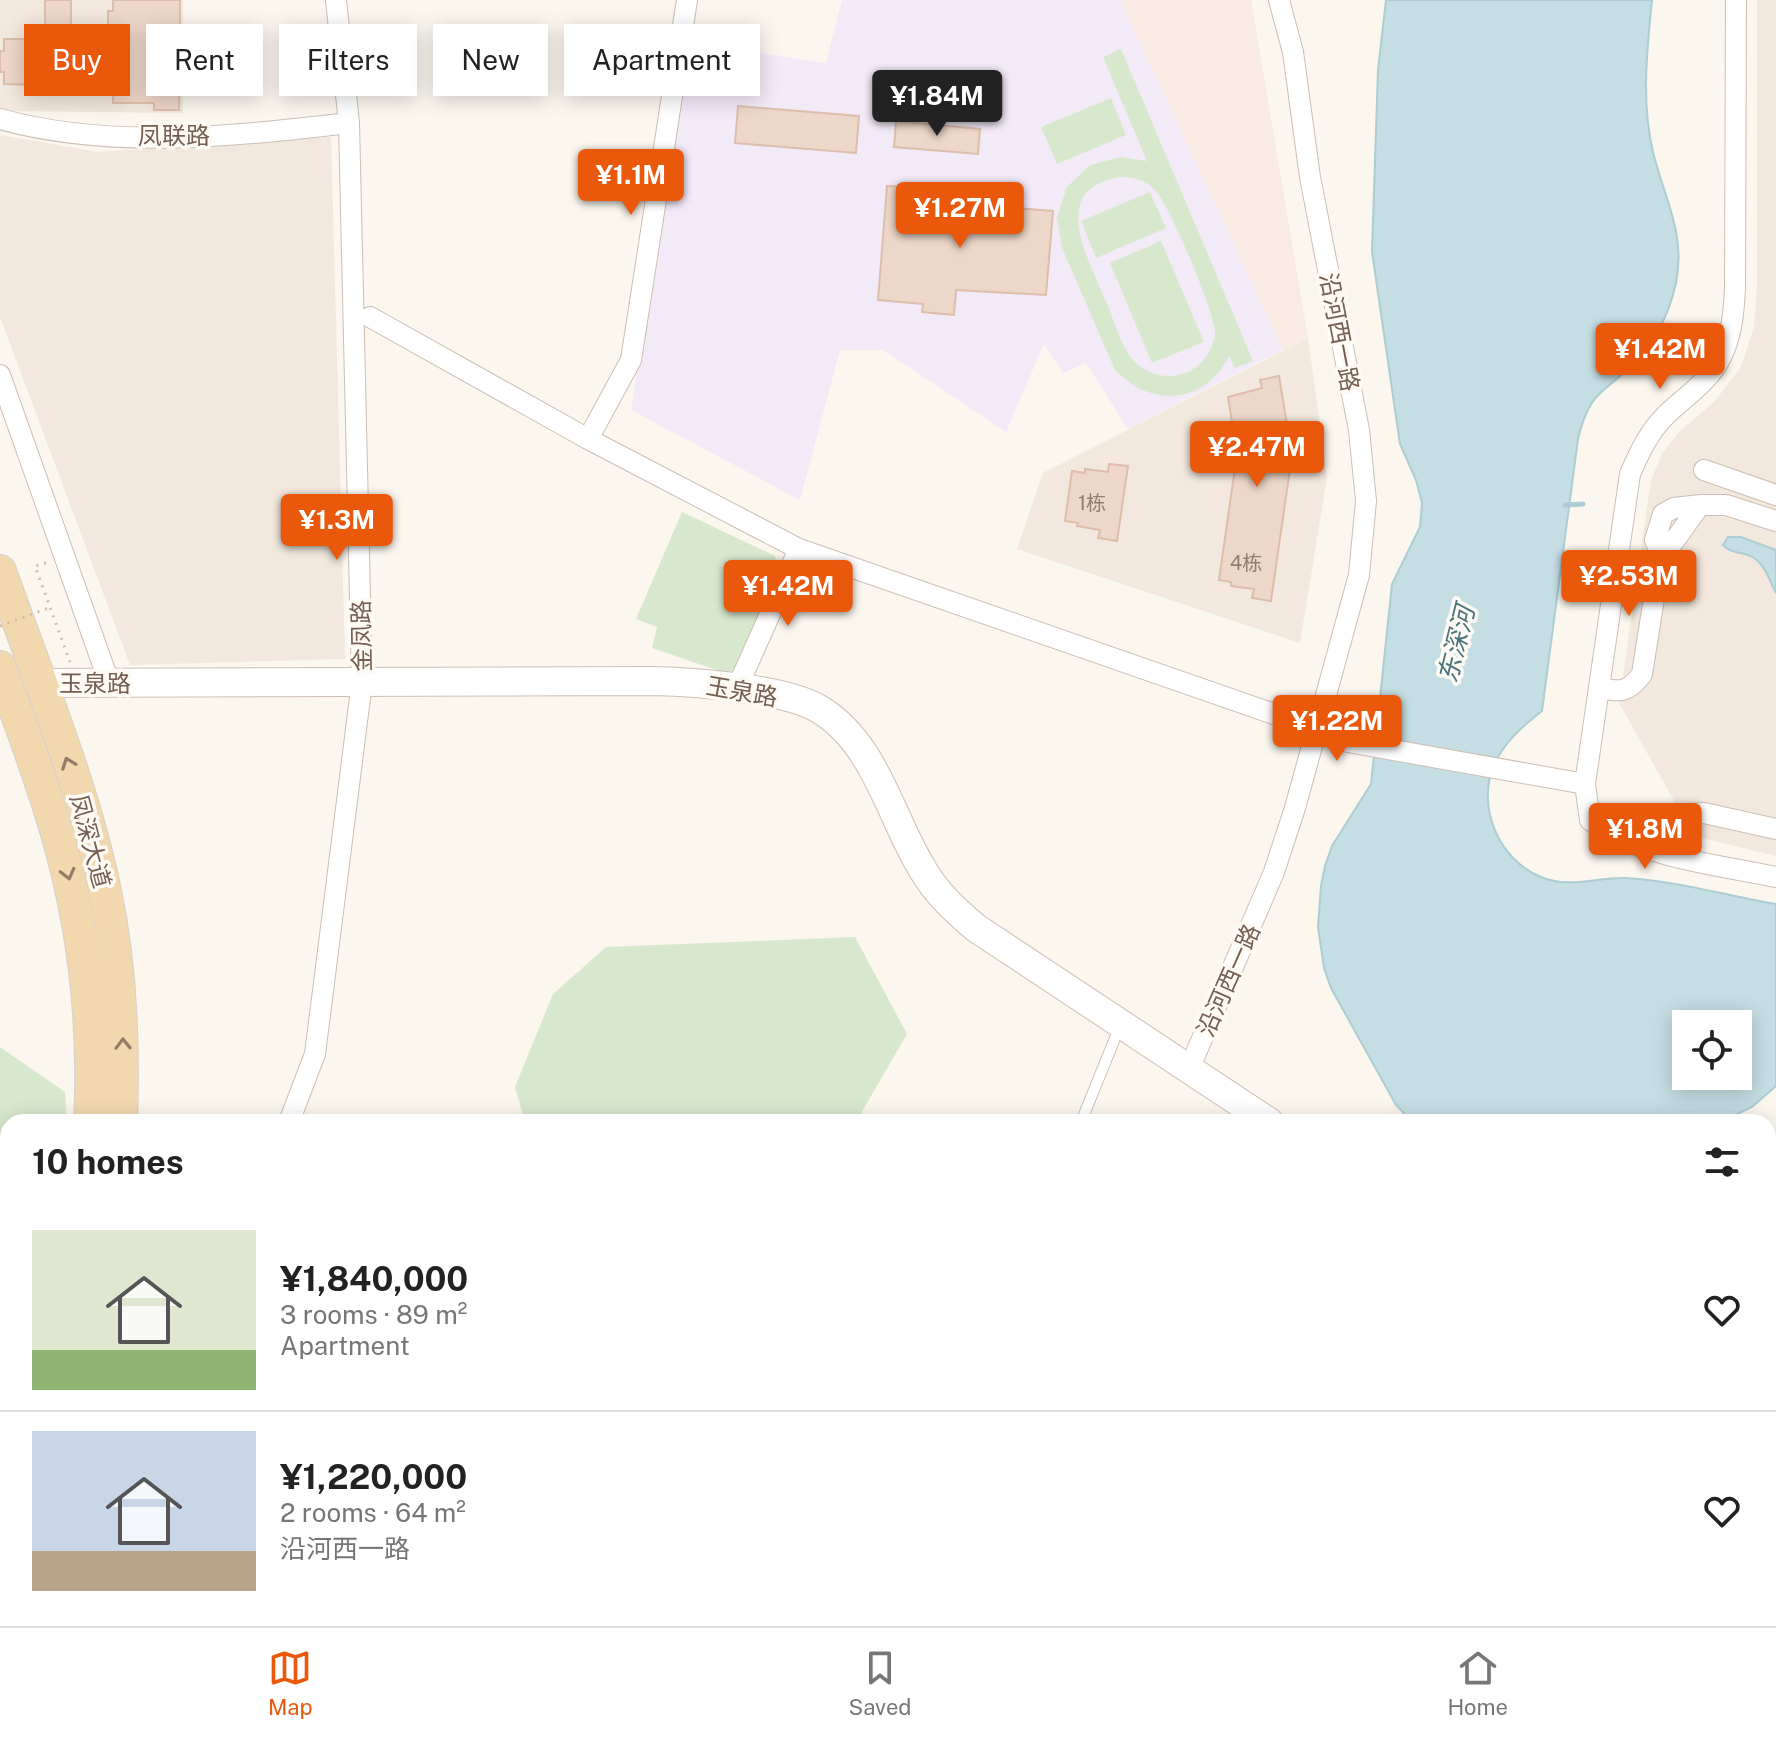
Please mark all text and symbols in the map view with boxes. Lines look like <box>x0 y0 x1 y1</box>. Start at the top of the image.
chip: Buy <box>24 24 130 96</box>
chip: Rent <box>146 24 263 96</box>
chip: Filters <box>279 24 417 96</box>
chip: New <box>433 24 548 96</box>
chip: Apartment <box>564 24 760 96</box>
pin: ¥1.84M <box>872 70 1002 138</box>
text: ¥1.84M <box>890 80 984 111</box>
street label: 凤联路 <box>138 121 210 149</box>
pin: ¥1.1M <box>575 149 687 217</box>
text: ¥1.1M <box>596 159 666 190</box>
pin: ¥1.27M <box>895 182 1025 250</box>
text: ¥1.27M <box>914 192 1006 223</box>
street label: 沿河西一路 <box>1315 270 1365 394</box>
pin: ¥1.42M <box>1595 323 1725 391</box>
text: ¥1.42M <box>1614 333 1706 364</box>
pin: ¥2.47M <box>1192 421 1322 489</box>
text: ¥2.47M <box>1208 431 1306 462</box>
house number: 1栋 <box>1078 491 1106 515</box>
pin: ¥1.3M <box>281 494 393 562</box>
text: ¥1.3M <box>299 504 375 535</box>
pin: ¥2.53M <box>1564 550 1694 618</box>
house number: 4栋 <box>1230 551 1262 575</box>
pin: ¥1.42M <box>723 560 853 628</box>
text: ¥2.53M <box>1579 560 1679 591</box>
text: ¥1.42M <box>742 570 834 601</box>
water label: 东深河 <box>1432 598 1482 686</box>
street label: 金凤路 <box>346 600 376 672</box>
street label: 玉泉路 <box>59 669 131 697</box>
street label: 玉泉路 <box>704 671 780 711</box>
pin: ¥1.22M <box>1272 695 1402 763</box>
text: ¥1.22M <box>1291 705 1383 736</box>
one-way arrow <box>61 756 78 770</box>
street label: 凤深大道 <box>65 791 117 891</box>
pin: ¥1.8M <box>1589 803 1701 871</box>
text: ¥1.8M <box>1607 813 1683 844</box>
one-way arrow <box>58 867 75 881</box>
street label: 沿河西一路 <box>1191 919 1265 1041</box>
map controls <box>1672 1010 1752 1090</box>
button: locate <box>1672 1010 1752 1090</box>
one-way arrow <box>114 1037 131 1050</box>
icon: filters <box>1700 1140 1744 1184</box>
text: 10 homes <box>32 1142 184 1182</box>
text: ¥1,840,000 <box>280 1259 468 1299</box>
icon: home <box>96 1262 192 1358</box>
icon: heart <box>1700 1288 1744 1332</box>
text: 3 rooms · 89 m² <box>280 1299 467 1330</box>
text: Apartment <box>280 1330 410 1361</box>
text: ¥1,220,000 <box>280 1457 467 1497</box>
icon: home <box>96 1463 192 1559</box>
icon: heart <box>1700 1489 1744 1533</box>
text: 2 rooms · 64 m² <box>280 1497 466 1528</box>
text: 沿河西一路 <box>280 1533 410 1564</box>
tab: Map <box>268 1646 313 1720</box>
tab: Saved <box>849 1646 911 1720</box>
tab: Home <box>1447 1646 1508 1720</box>

